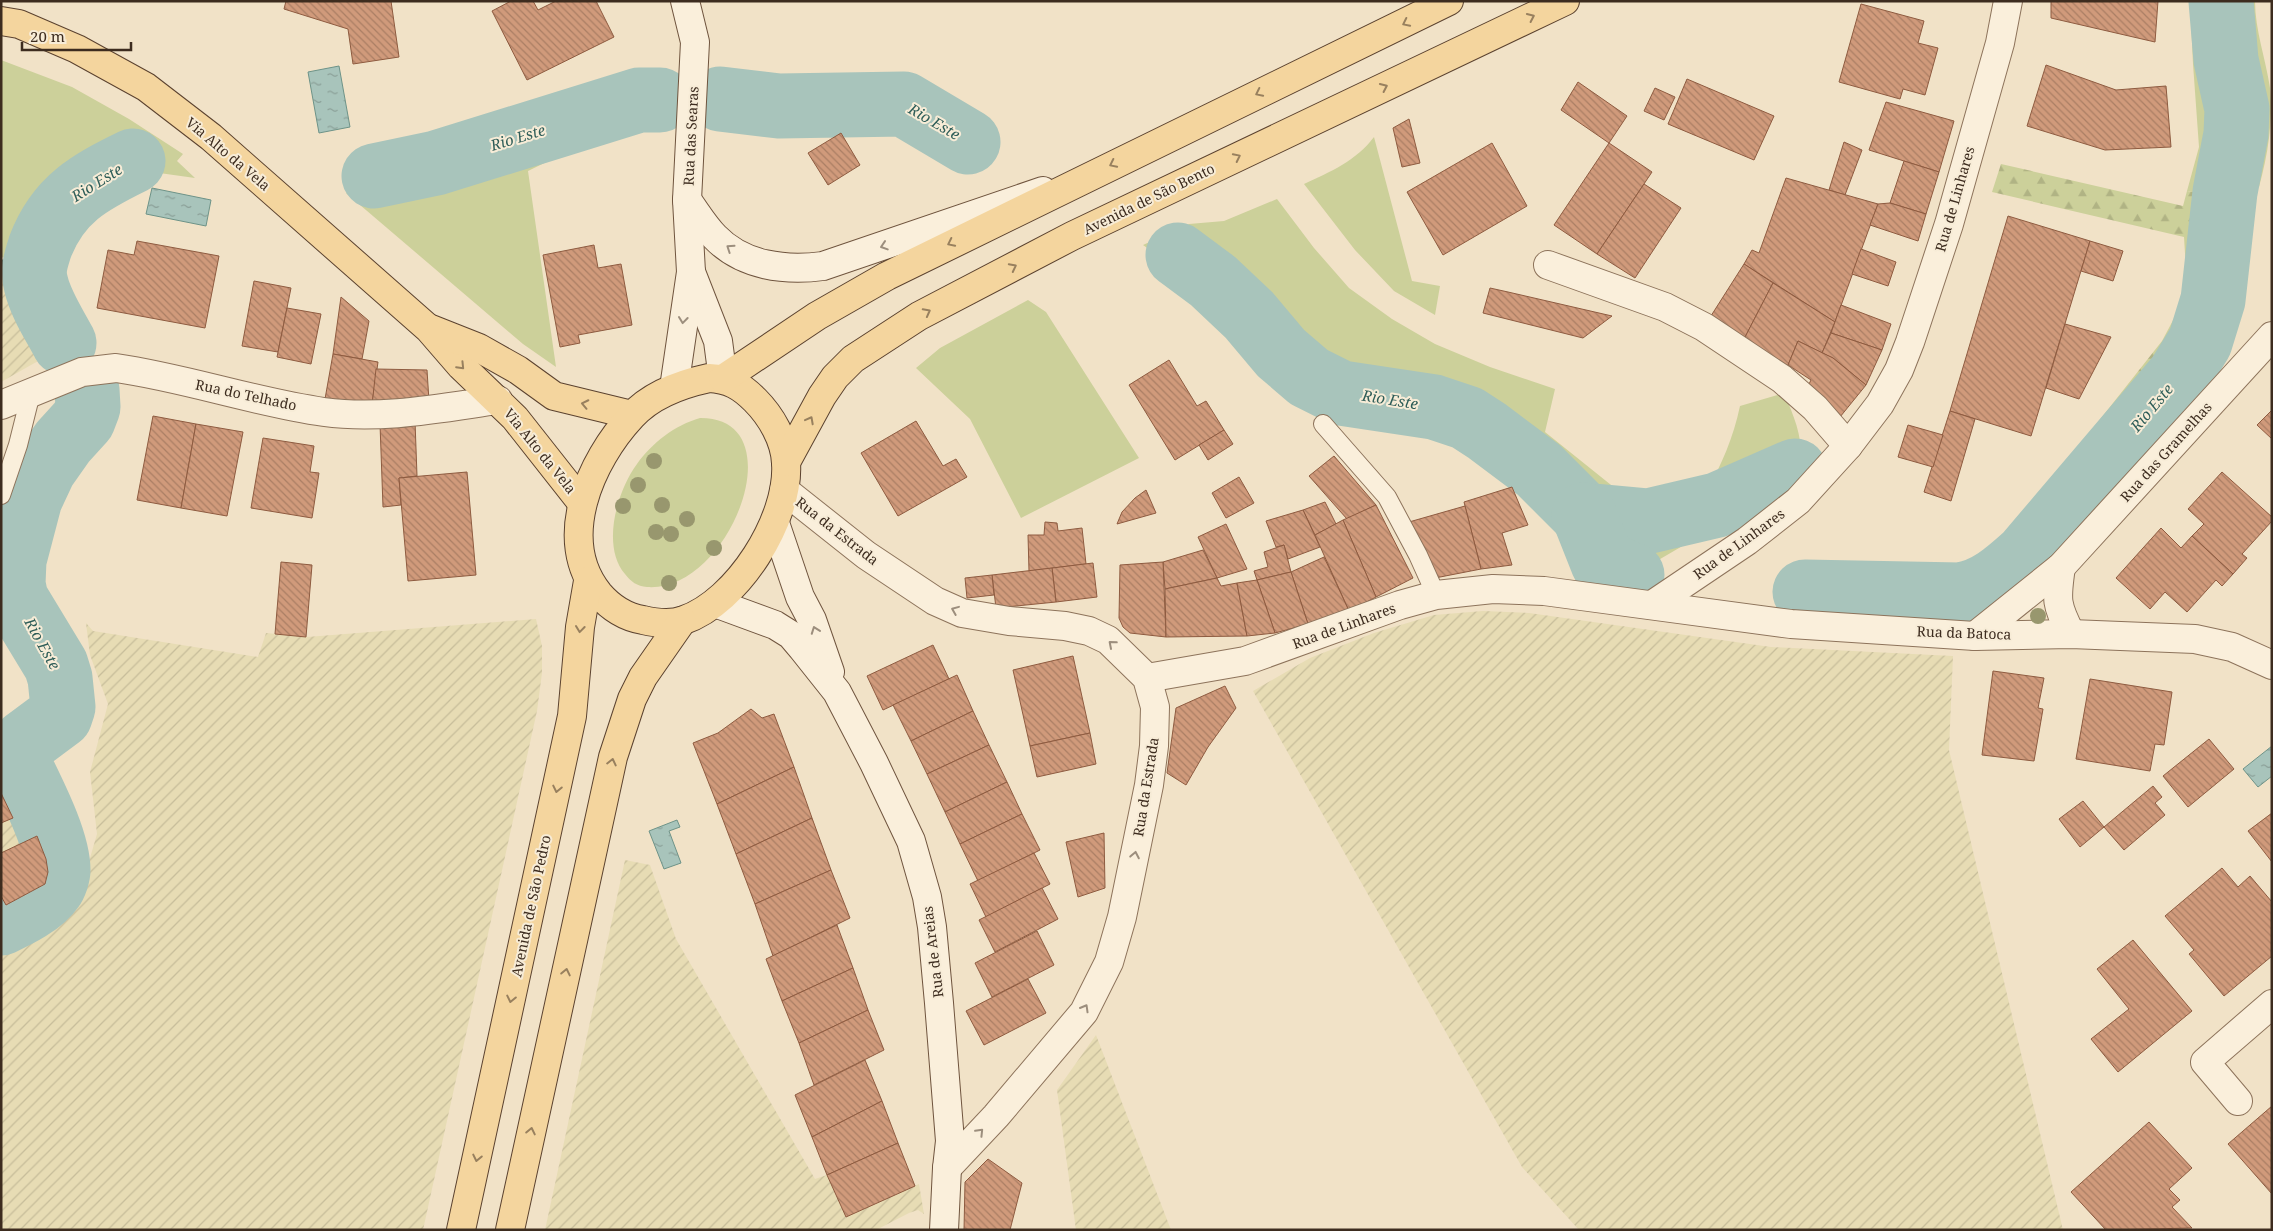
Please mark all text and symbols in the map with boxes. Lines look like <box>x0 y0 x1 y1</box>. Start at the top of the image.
one-way arrow <box>1526 13 1535 24</box>
one-way arrow <box>1402 16 1411 26</box>
scale bar <box>22 20 131 52</box>
text: 20 m <box>30 26 65 46</box>
one-way arrow <box>1379 83 1388 93</box>
street label: Rua das Searas <box>678 86 703 186</box>
one-way arrow <box>1255 87 1264 98</box>
water label: Rio Este <box>904 98 964 144</box>
street label: Via Alto da Vela <box>182 113 275 195</box>
water label: Rio Este <box>487 119 548 155</box>
street label: Rua de Linhares <box>1930 144 1979 254</box>
one-way arrow <box>1232 153 1241 163</box>
water label: Rio Este <box>66 158 126 206</box>
street label: Avenida de São Bento <box>1080 158 1218 239</box>
one-way arrow <box>1109 158 1118 168</box>
one-way arrow <box>948 237 957 247</box>
one-way arrow <box>881 240 889 250</box>
one-way arrow <box>726 245 736 254</box>
one-way arrow <box>1008 263 1017 273</box>
one-way arrow <box>921 308 930 318</box>
one-way arrow <box>678 317 689 325</box>
one-way arrow <box>455 360 464 369</box>
street label: Rua do Telhado <box>194 375 298 415</box>
water label: Rio Este <box>2125 379 2177 436</box>
water label: Rio Este <box>1360 385 1420 413</box>
street label: Rua das Gramelhas <box>2116 398 2216 506</box>
one-way arrow <box>580 399 589 410</box>
street label: Via Alto da Vela <box>500 404 581 497</box>
one-way arrow <box>803 416 813 425</box>
street label: Rua da Estrada <box>792 492 883 569</box>
street label: Rua de Linhares <box>1689 504 1788 583</box>
street label: Rua de Linhares <box>1289 598 1398 653</box>
one-way arrow <box>952 606 960 616</box>
water label: Rio Este <box>20 613 66 673</box>
street label: Rua da Batoca <box>1916 621 2012 644</box>
one-way arrow <box>575 625 586 633</box>
one-way arrow <box>811 626 821 634</box>
one-way arrow <box>1109 641 1118 650</box>
street label: Rua da Estrada <box>1128 736 1163 838</box>
one-way arrow <box>606 758 617 767</box>
one-way arrow <box>552 785 563 794</box>
street label: Avenida de São Pedro <box>506 833 555 979</box>
one-way arrow <box>1129 850 1140 859</box>
street label: Rua de Areias <box>917 905 948 999</box>
one-way arrow <box>560 968 570 976</box>
one-way arrow <box>506 995 517 1004</box>
one-way arrow <box>1079 1005 1089 1014</box>
one-way arrow <box>525 1126 536 1135</box>
one-way arrow <box>975 1129 984 1138</box>
one-way arrow <box>472 1154 483 1163</box>

